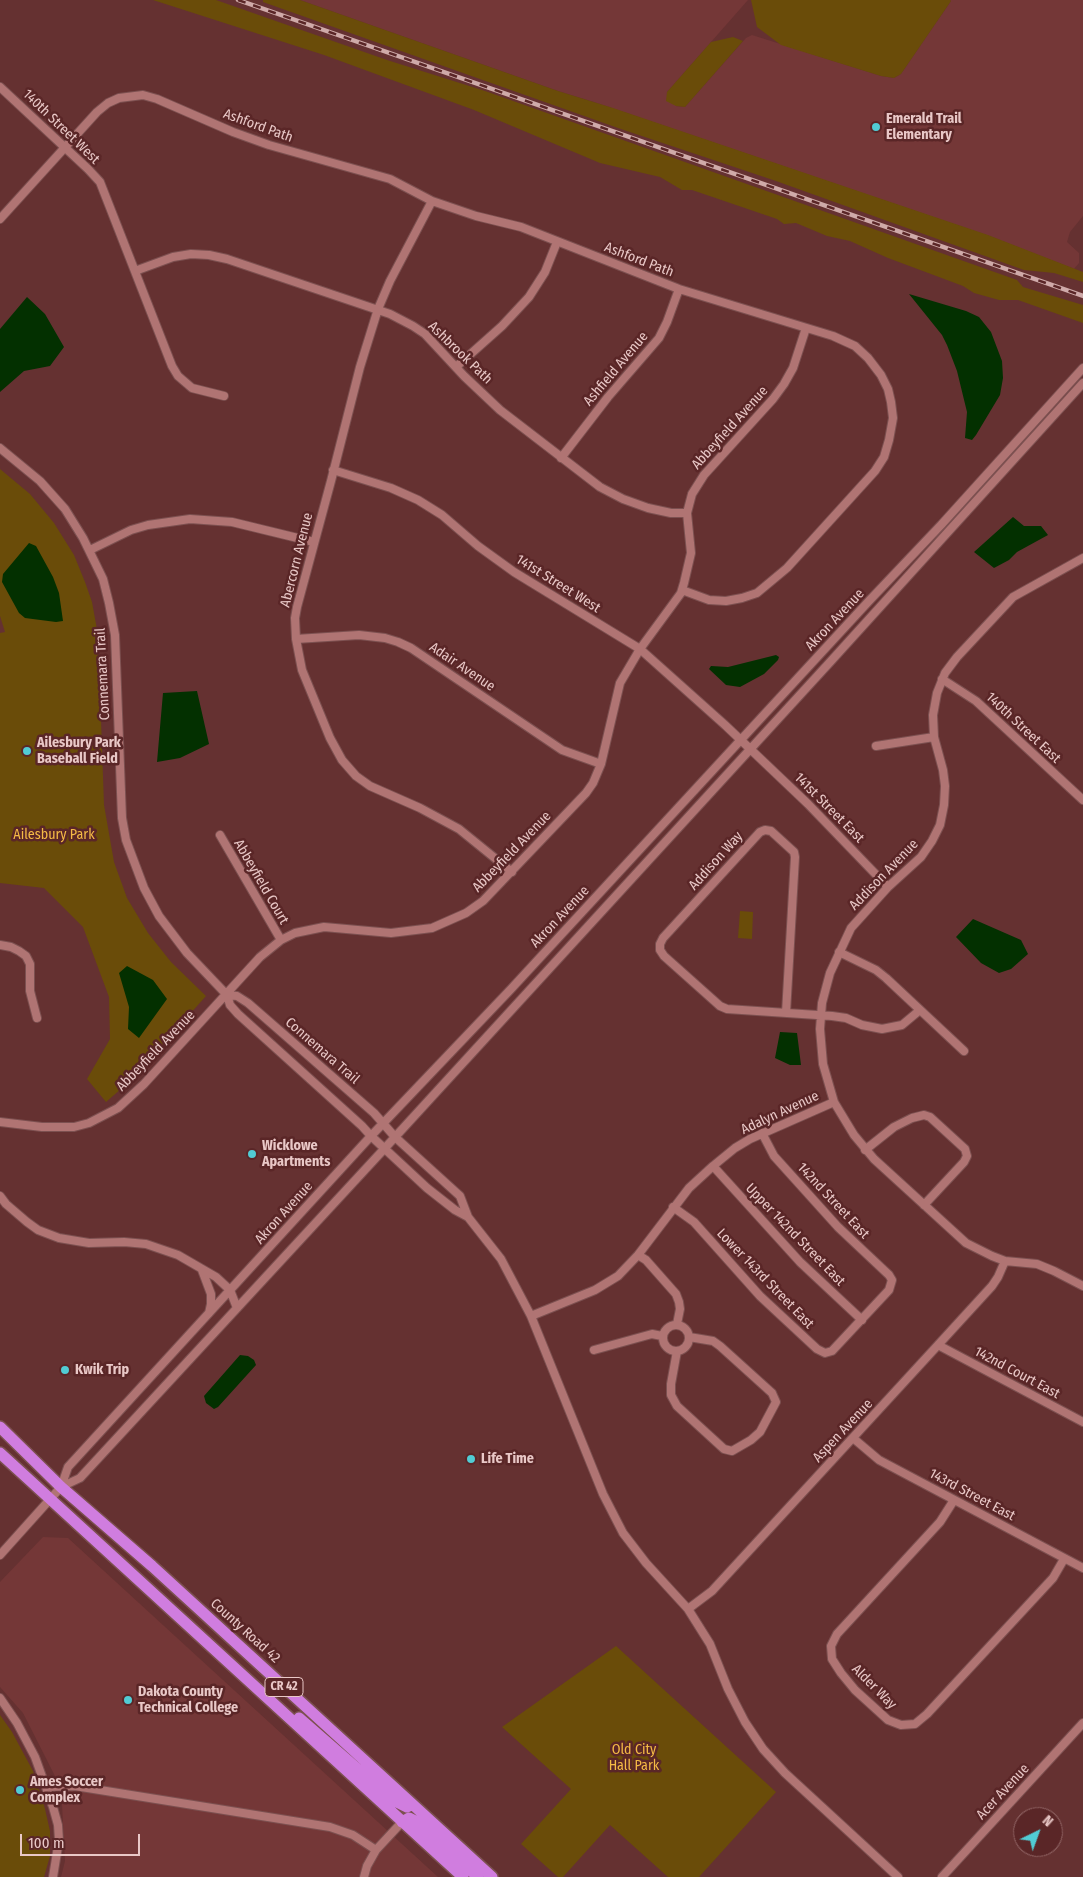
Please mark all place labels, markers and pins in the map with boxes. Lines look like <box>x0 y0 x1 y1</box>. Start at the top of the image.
place label: Emerald Trail Elementary <box>886 111 962 144</box>
marker: Emerald Trail Elementary <box>870 121 882 133</box>
place label: Ailesbury Park Baseball Field <box>37 735 121 768</box>
marker: Ailesbury Park Baseball Field <box>21 745 33 757</box>
place label: Wicklowe Apartments <box>262 1138 330 1170</box>
marker: Wicklowe Apartments <box>246 1148 258 1160</box>
place label: Kwik Trip <box>75 1362 129 1378</box>
marker: Kwik Trip <box>59 1364 71 1376</box>
place label: Life Time <box>481 1451 534 1467</box>
marker: Life Time <box>465 1453 477 1465</box>
place label: Dakota County Technical College <box>138 1684 238 1716</box>
marker: Dakota County Technical College <box>122 1694 134 1706</box>
place label: Ames Soccer Complex <box>30 1774 103 1806</box>
marker: Ames Soccer Complex <box>14 1784 26 1796</box>

